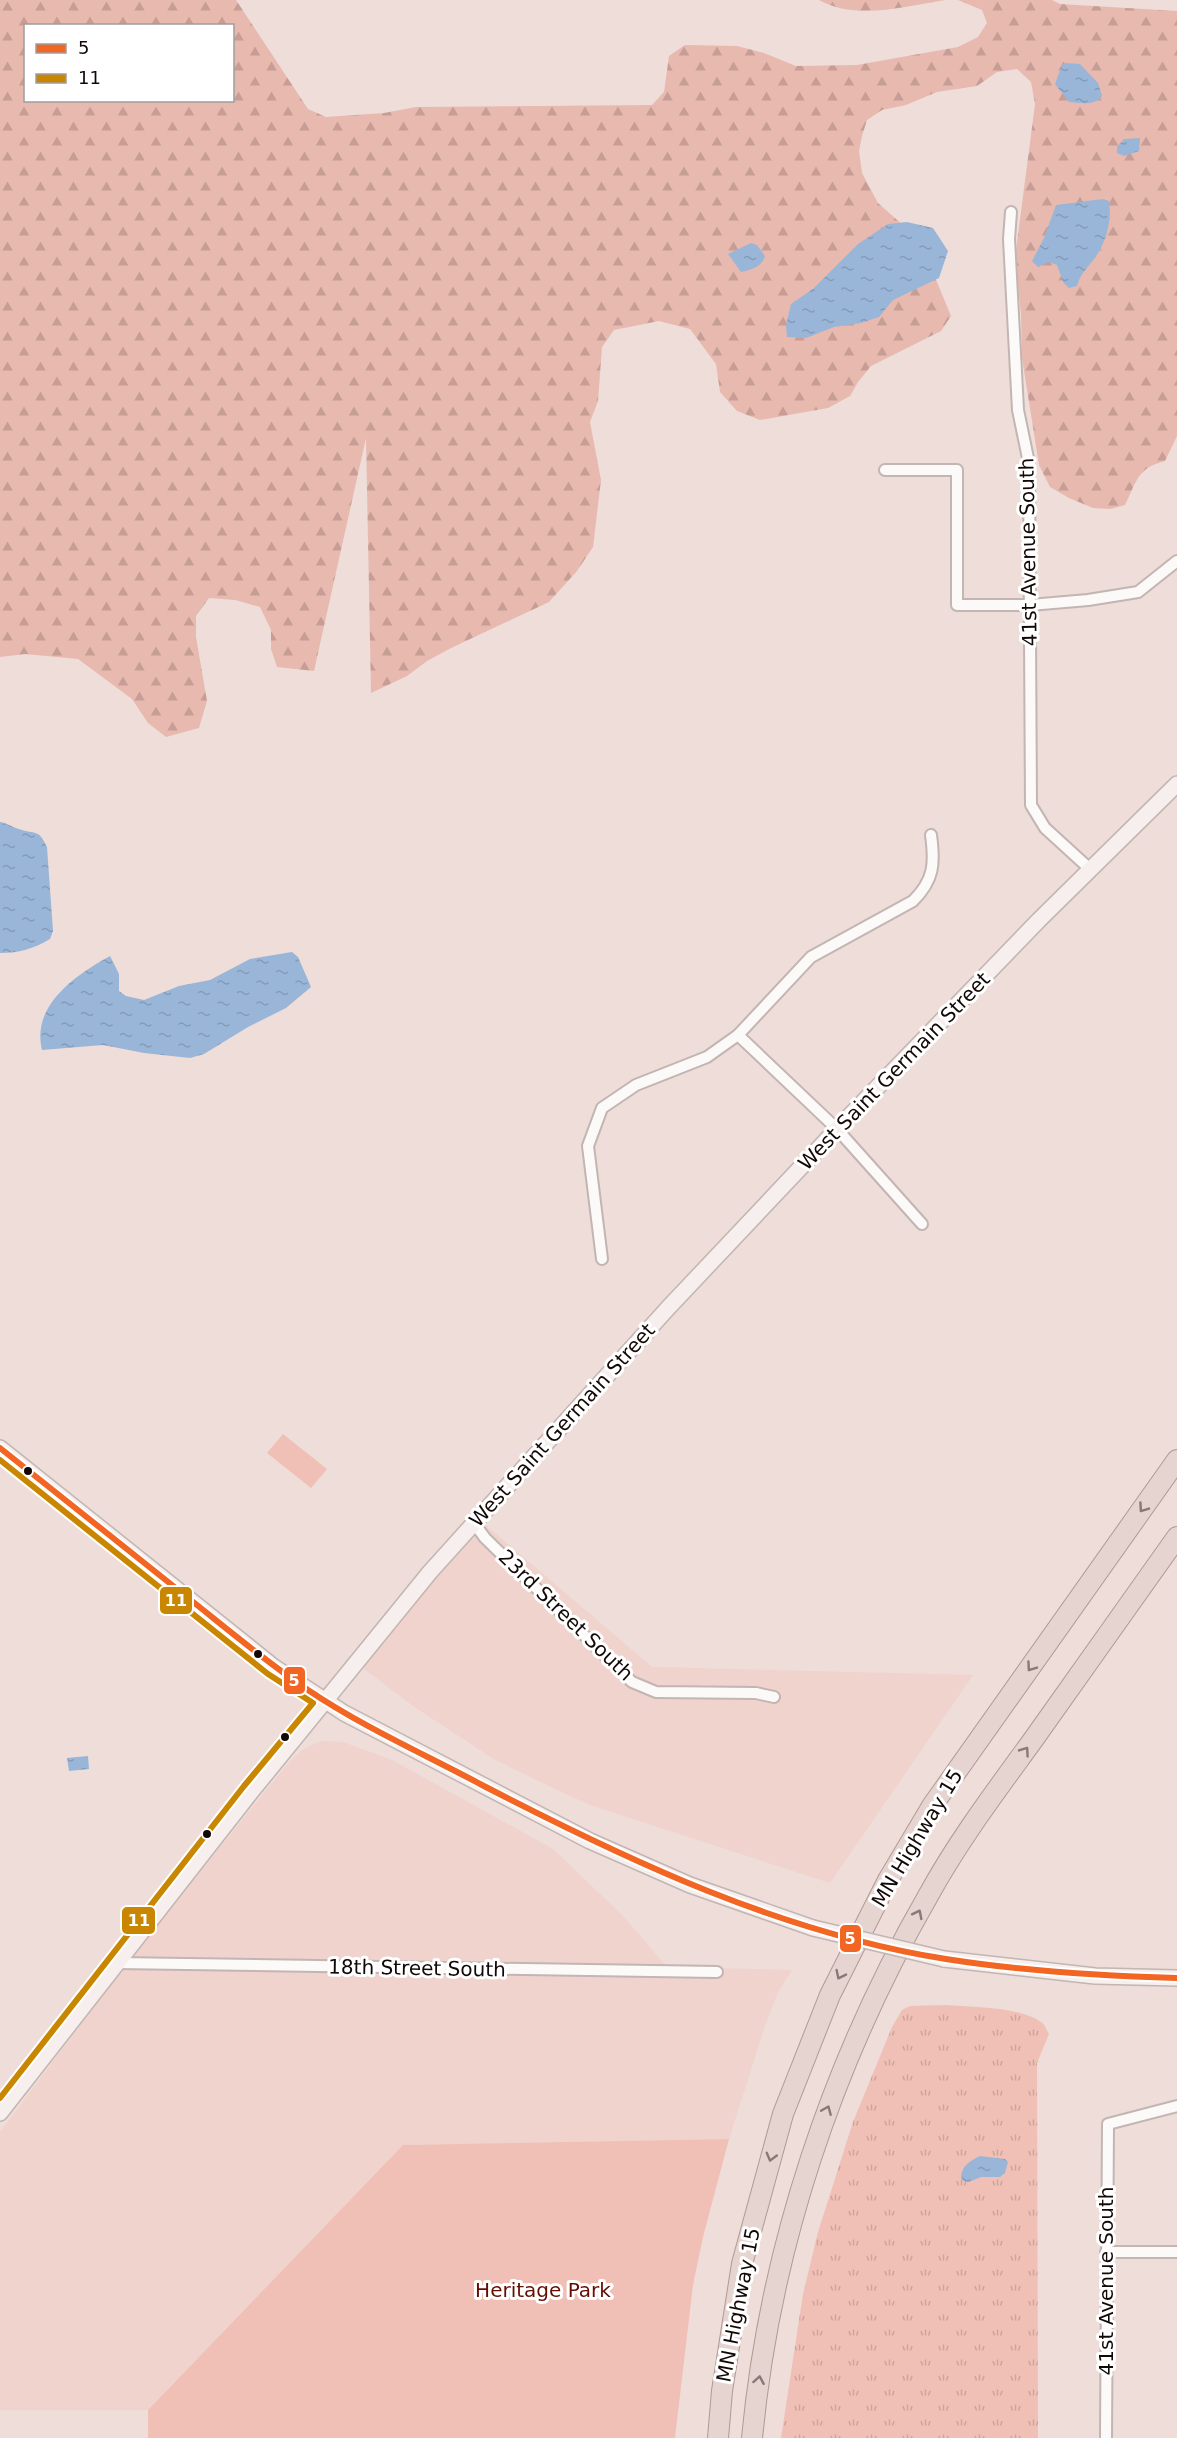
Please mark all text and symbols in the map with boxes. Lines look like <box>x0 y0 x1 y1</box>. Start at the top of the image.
legend <box>24 24 234 102</box>
text: 5 <box>78 37 89 58</box>
text: 11 <box>78 67 101 88</box>
street label: 41st Avenue South <box>1014 457 1042 647</box>
street label: West Saint Germain Street <box>793 967 995 1175</box>
street label: West Saint Germain Street <box>464 1318 660 1532</box>
unlabelled marker <box>22 1465 34 1477</box>
one-way arrow <box>1139 1501 1150 1512</box>
street label: 23rd Street South <box>494 1545 638 1685</box>
line badge: 11 <box>159 1586 193 1615</box>
text: 11 <box>165 1591 187 1610</box>
unlabelled marker <box>252 1648 264 1660</box>
one-way arrow <box>1027 1660 1038 1671</box>
line badge: 5 <box>283 1666 306 1695</box>
text: 5 <box>288 1671 300 1690</box>
unlabelled marker <box>279 1731 291 1743</box>
one-way arrow <box>1018 1747 1029 1758</box>
street label: MN Highway 15 <box>866 1765 968 1911</box>
unlabelled marker <box>201 1828 213 1840</box>
line badge: 11 <box>121 1906 156 1935</box>
one-way arrow <box>911 1910 922 1921</box>
text: 11 <box>128 1911 150 1930</box>
line badge: 5 <box>839 1924 862 1953</box>
text: 5 <box>844 1929 856 1948</box>
street label: 18th Street South <box>328 1954 506 1982</box>
one-way arrow <box>836 1968 848 1979</box>
one-way arrow <box>820 2105 832 2116</box>
one-way arrow <box>766 2151 778 2162</box>
street label: 41st Avenue South <box>1094 2187 1118 2375</box>
street label: MN Highway 15 <box>711 2226 765 2384</box>
park label: Heritage Park <box>475 2278 611 2302</box>
one-way arrow <box>752 2375 765 2385</box>

